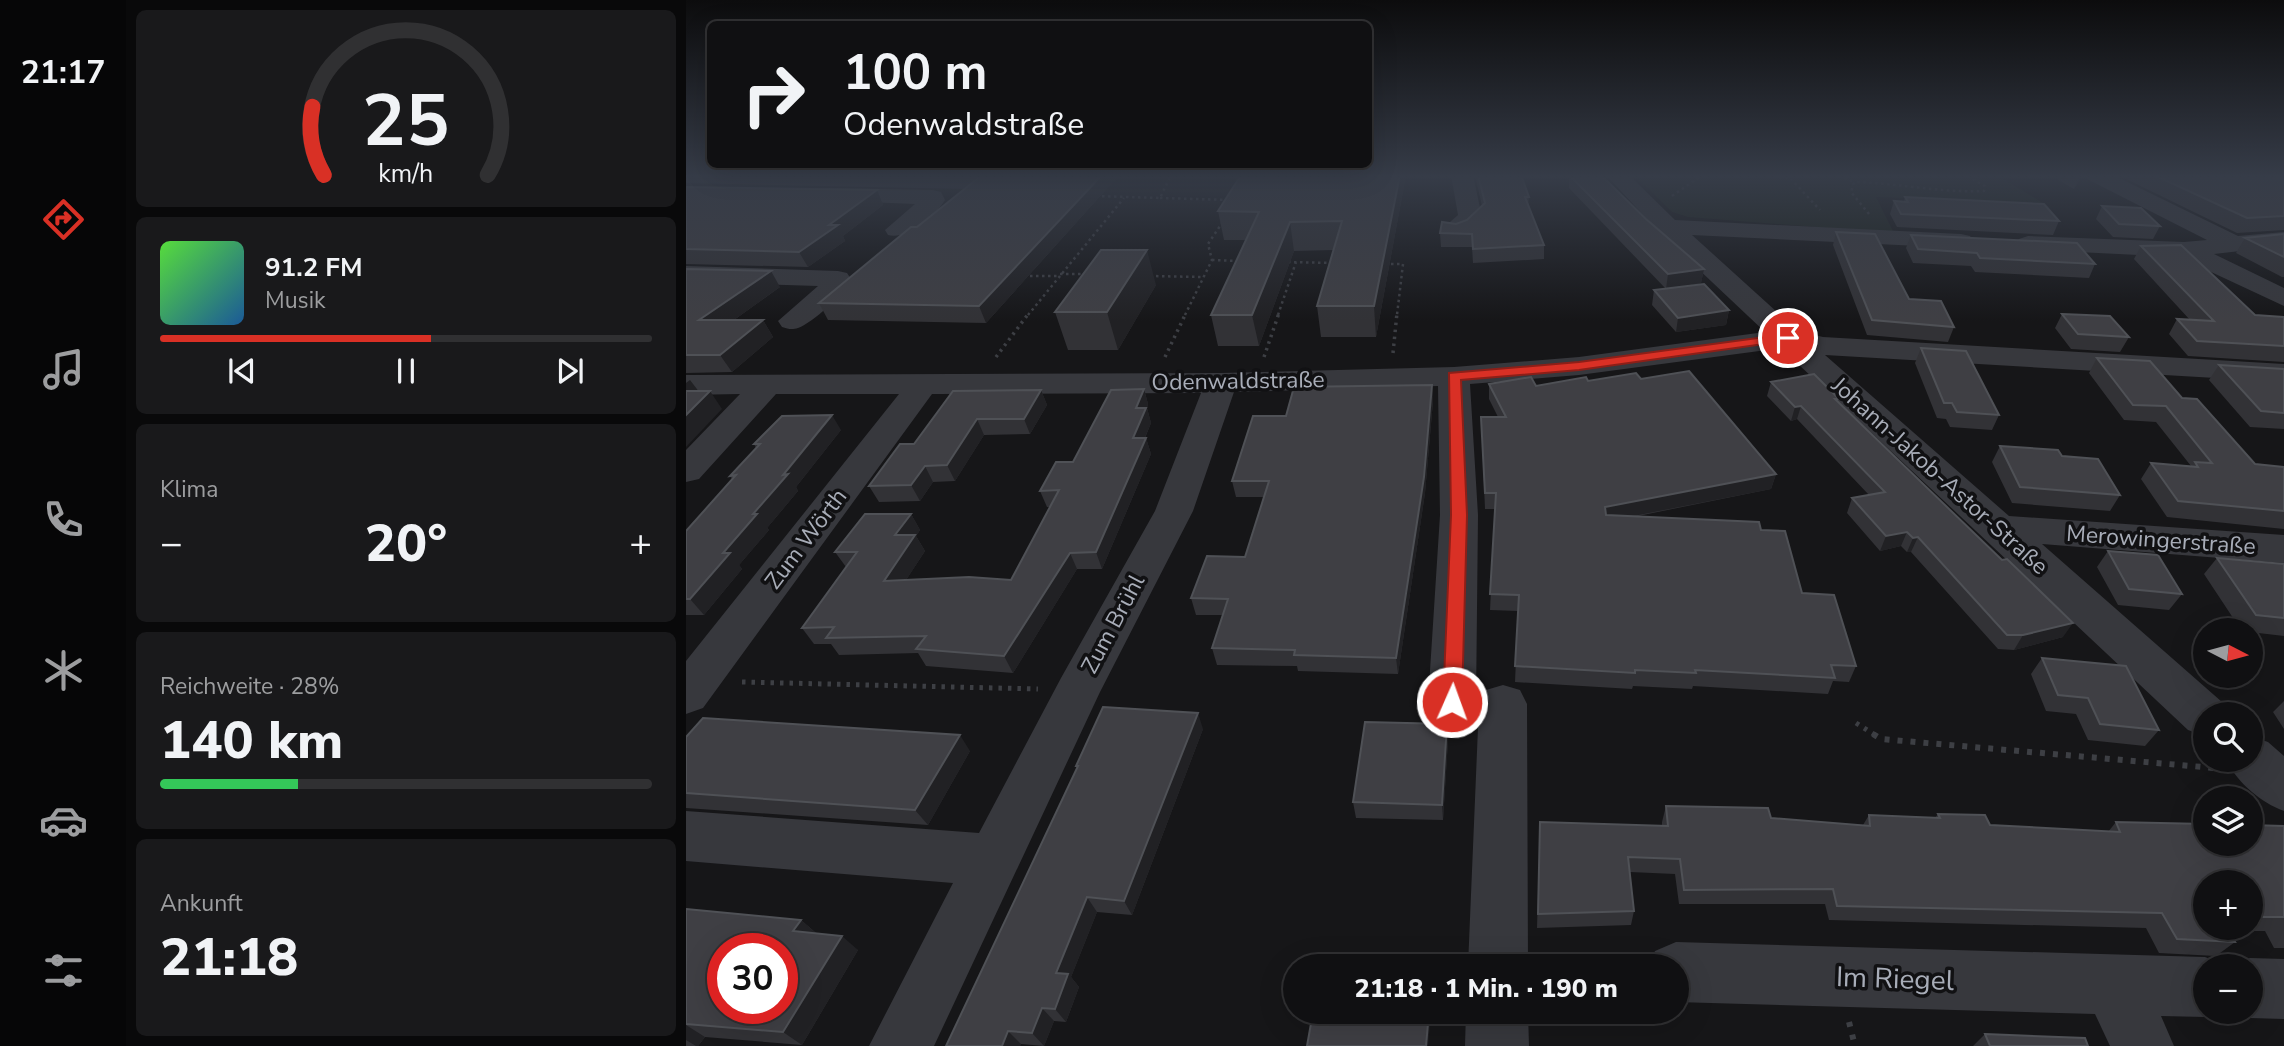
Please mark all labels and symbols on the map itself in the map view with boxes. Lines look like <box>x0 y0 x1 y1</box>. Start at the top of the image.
pin <box>1758 308 1818 368</box>
street label: Odenwaldstraße <box>1151 364 1325 398</box>
street label: Johann-Jakob-Astor-Straße <box>1824 370 2055 582</box>
street label: Zum Wörth <box>758 482 854 596</box>
street label: Merowingerstraße <box>2065 518 2257 562</box>
street label: Zum Brühl <box>1074 569 1152 679</box>
north arrow <box>2193 618 2263 688</box>
position arrow <box>1415 665 1489 739</box>
speed limit sign: 30 <box>707 933 798 1024</box>
street label: Im Riegel <box>1835 958 1955 1000</box>

